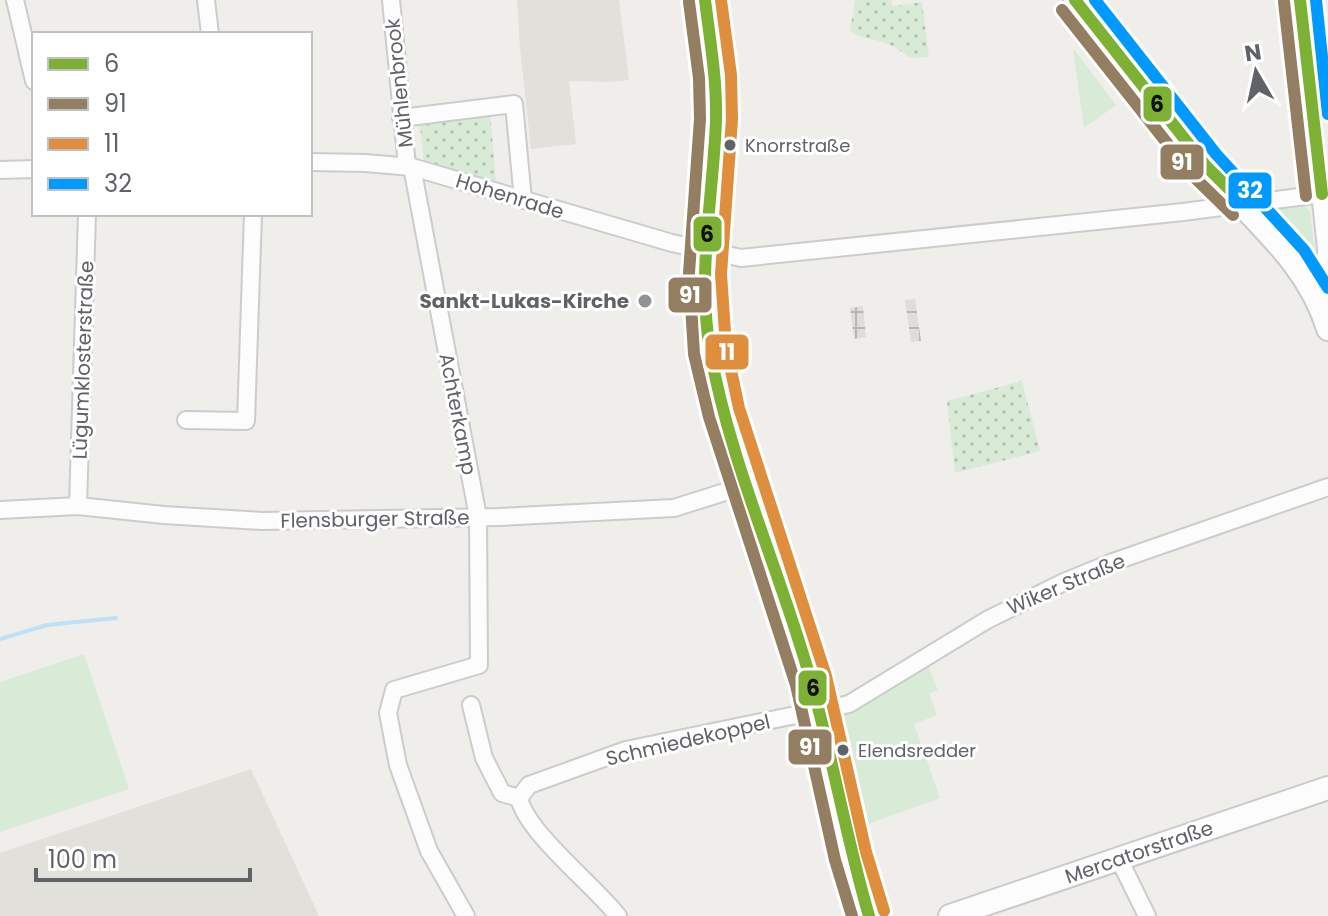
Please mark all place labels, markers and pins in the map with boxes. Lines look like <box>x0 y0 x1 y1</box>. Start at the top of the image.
place label: Knorrstraße <box>745 133 851 158</box>
marker: Knorrstraße <box>722 137 738 153</box>
place label: Sankt-Lukas-Kirche <box>420 287 629 315</box>
marker: Sankt-Lukas-Kirche <box>636 292 654 310</box>
place label: Elendsredder <box>858 738 976 763</box>
marker: Elendsredder <box>835 742 851 758</box>

